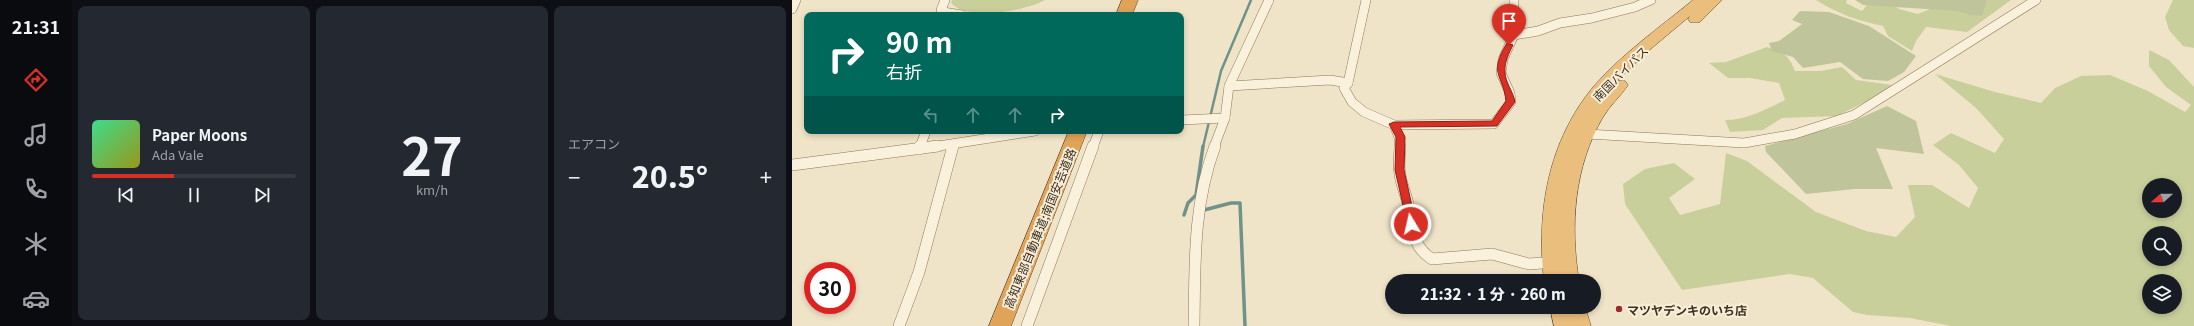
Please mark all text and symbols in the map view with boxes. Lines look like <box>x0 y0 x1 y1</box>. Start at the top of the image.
pin <box>1492 4 1526 45</box>
icon: arrive <box>1498 10 1520 32</box>
text: 21:31 <box>12 13 60 39</box>
text: 90 m <box>886 21 952 61</box>
icon: right <box>820 28 872 80</box>
street label: 南国バイパス <box>1589 42 1651 104</box>
text: 右折 <box>886 58 922 84</box>
icon: directions <box>22 66 50 94</box>
icon: left <box>920 104 942 126</box>
icon: ahead <box>962 104 984 126</box>
icon: ahead <box>1004 104 1026 126</box>
icon: right <box>1046 104 1068 126</box>
text: 27 <box>401 116 463 191</box>
icon: music <box>22 121 50 149</box>
text: Paper Moons <box>152 124 247 145</box>
text: エアコン <box>568 134 620 153</box>
text: Ada Vale <box>152 145 204 164</box>
street label: 高知東部自動車道;南国安芸道路 <box>999 145 1079 311</box>
text: 20.5° <box>632 153 708 197</box>
text: − <box>568 160 580 192</box>
text: + <box>760 160 772 192</box>
icon: phone <box>22 175 50 203</box>
north arrow <box>2142 178 2182 218</box>
map controls <box>2142 178 2182 314</box>
text: km/h <box>416 180 448 199</box>
icon: previous <box>115 184 137 206</box>
icon: pause <box>183 184 205 206</box>
icon: next <box>251 184 273 206</box>
position arrow <box>1390 203 1432 245</box>
button: search <box>2142 226 2182 266</box>
icon: climate <box>22 230 50 258</box>
speed limit sign: 30 <box>804 262 856 314</box>
button: layers <box>2142 274 2182 314</box>
text: 21:32 · 1 分 · 260 m <box>1420 283 1566 304</box>
icon: car <box>22 285 50 313</box>
place label: マツヤデンキのいち店 <box>1627 301 1747 318</box>
marker: マツヤデンキのいち店 <box>1614 304 1624 314</box>

